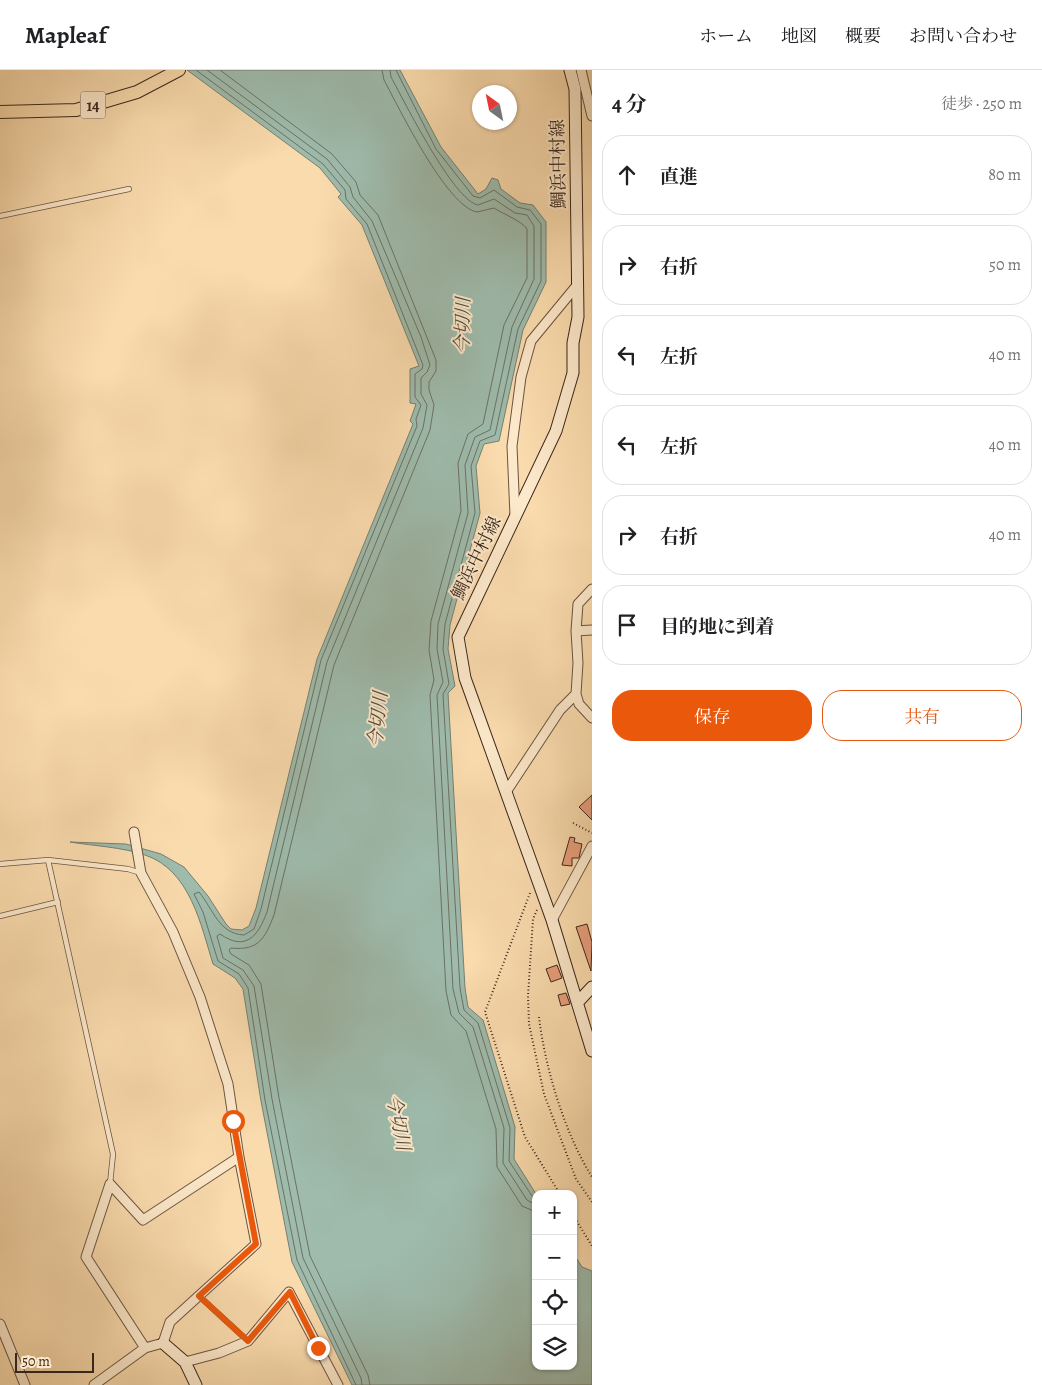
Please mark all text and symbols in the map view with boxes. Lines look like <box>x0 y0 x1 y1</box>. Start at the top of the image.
text: Mapleaf <box>25 19 107 51</box>
text: ホーム <box>699 24 753 48</box>
text: 地図 <box>781 24 817 48</box>
text: 概要 <box>845 24 881 48</box>
text: お問い合わせ <box>909 24 1017 48</box>
north arrow <box>472 85 517 130</box>
text: 4 分 <box>612 90 647 118</box>
road number: 14 <box>80 92 106 118</box>
text: 徒歩 · 250 m <box>941 93 1022 115</box>
street label: 鯛浜中村線 <box>545 119 571 209</box>
icon: ahead <box>613 161 641 189</box>
text: 直進 <box>660 164 698 190</box>
text: 80 m <box>988 164 1021 186</box>
icon: right <box>613 251 641 279</box>
text: 右折 <box>660 254 698 280</box>
text: 50 m <box>989 254 1021 276</box>
water label: 今切川 <box>450 295 477 355</box>
icon: left <box>613 341 641 369</box>
text: 左折 <box>660 344 698 370</box>
text: 40 m <box>989 344 1021 366</box>
icon: left <box>613 431 641 459</box>
text: 左折 <box>660 434 698 460</box>
text: 40 m <box>989 434 1021 456</box>
street label: 鯛浜中村線 <box>445 512 507 604</box>
icon: right <box>613 521 641 549</box>
text: 右折 <box>660 524 698 550</box>
text: 40 m <box>989 524 1021 546</box>
icon: arrive <box>613 611 641 639</box>
text: 目的地に到着 <box>660 614 774 640</box>
water label: 今切川 <box>362 688 394 750</box>
button: 保存 <box>612 690 812 741</box>
button: 共有 <box>822 690 1022 741</box>
water label: 今切川 <box>380 1092 417 1155</box>
route start <box>222 1110 245 1133</box>
map controls <box>532 1190 577 1370</box>
button: + <box>532 1190 577 1235</box>
button: − <box>532 1235 577 1280</box>
button: locate <box>532 1280 577 1325</box>
button: layers <box>532 1325 577 1370</box>
route end <box>307 1337 330 1360</box>
scale bar <box>15 1350 94 1373</box>
text: 50 m <box>22 1352 50 1371</box>

